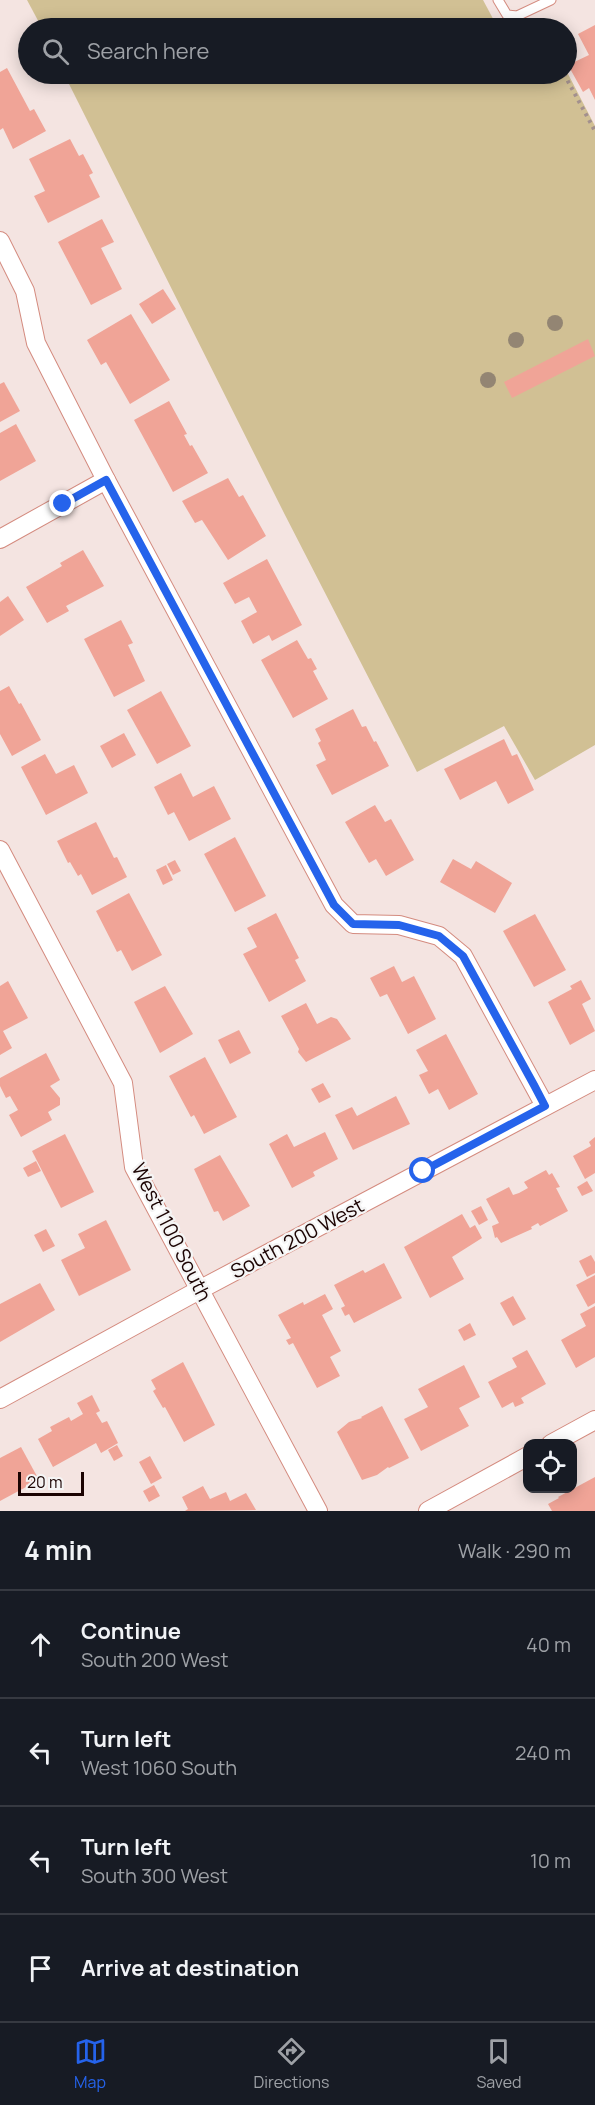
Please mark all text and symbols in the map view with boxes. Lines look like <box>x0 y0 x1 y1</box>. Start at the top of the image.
search box <box>18 18 577 84</box>
icon: search <box>39 35 72 68</box>
text: Search here <box>87 36 209 66</box>
route end <box>49 490 75 516</box>
route start <box>409 1157 435 1183</box>
street label: West 1100 South <box>126 1158 218 1306</box>
street label: South 200 West <box>226 1191 368 1285</box>
map controls <box>523 1439 577 1493</box>
button: locate <box>523 1439 577 1493</box>
scale bar <box>18 1469 84 1496</box>
text: 20 m <box>27 1471 63 1493</box>
text: 4 min <box>24 1532 92 1568</box>
text: Walk · 290 m <box>458 1537 571 1564</box>
text: Continue <box>81 1616 181 1646</box>
icon: ahead <box>24 1628 57 1661</box>
text: 40 m <box>526 1631 571 1658</box>
text: South 200 West <box>81 1646 228 1673</box>
text: Turn left <box>81 1724 171 1754</box>
icon: left <box>24 1736 57 1769</box>
text: 240 m <box>515 1739 571 1766</box>
text: West 1060 South <box>81 1754 237 1781</box>
text: Turn left <box>81 1832 171 1862</box>
icon: left <box>24 1844 57 1877</box>
text: 10 m <box>530 1847 571 1874</box>
text: South 300 West <box>81 1862 228 1889</box>
icon: arrive <box>24 1952 57 1985</box>
text: Arrive at destination <box>81 1953 299 1983</box>
tab: Map <box>74 2035 107 2093</box>
tab: Directions <box>254 2035 329 2093</box>
tab: Saved <box>476 2035 521 2093</box>

